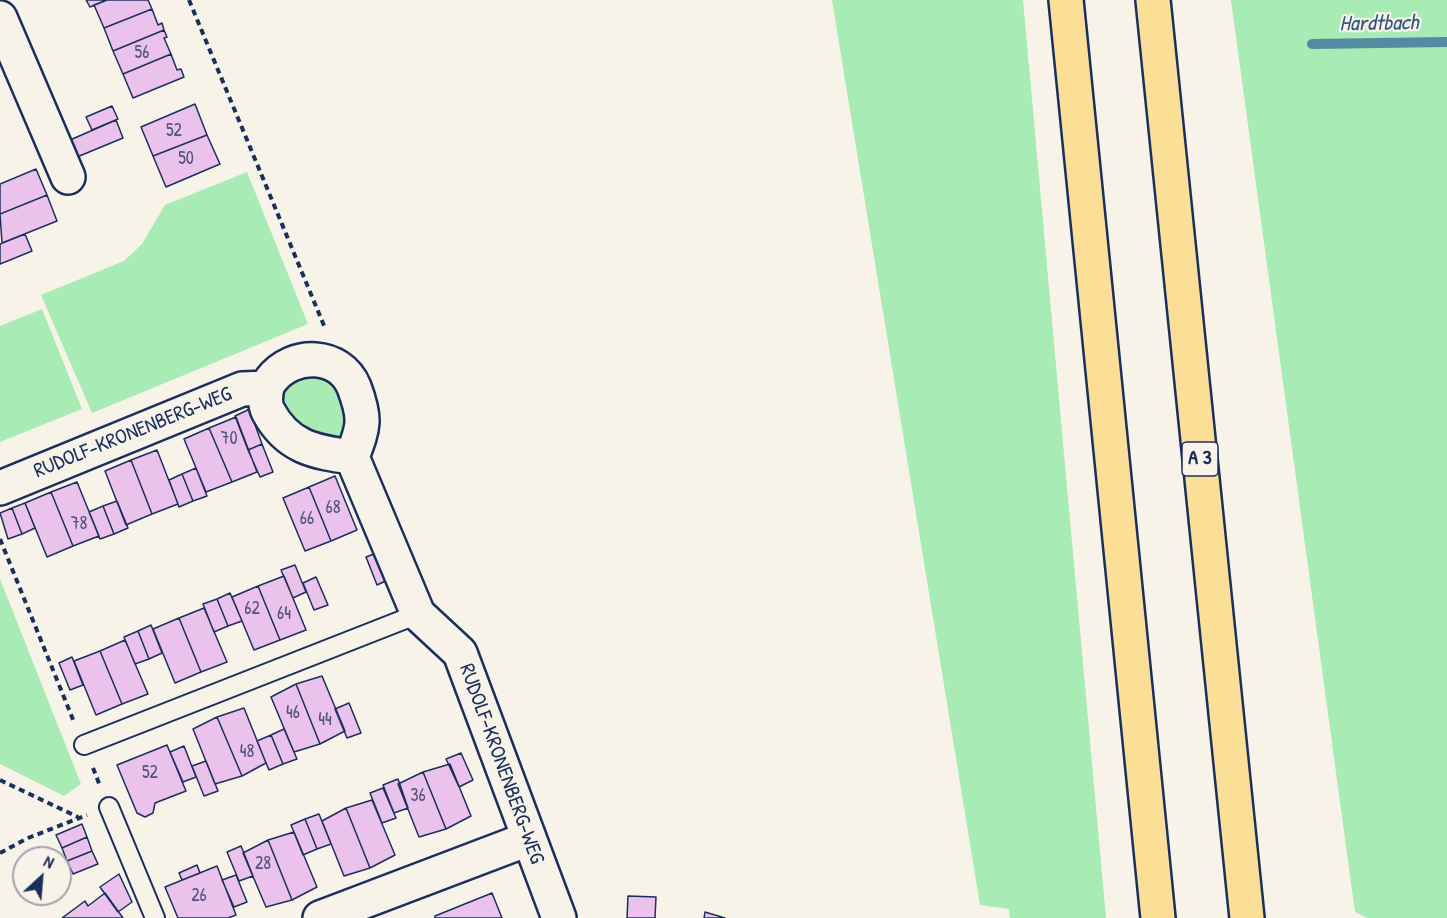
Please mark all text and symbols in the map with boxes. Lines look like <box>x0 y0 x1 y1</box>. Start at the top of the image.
water label: Hardtbach <box>1339 10 1419 38</box>
house number: 56 <box>135 42 149 64</box>
house number: 52 <box>166 120 182 142</box>
house number: 50 <box>178 148 194 170</box>
street label: RUDOLF-KRONENBERG-WEG <box>30 382 236 484</box>
house number: 70 <box>221 428 237 450</box>
road number: A 3 <box>1182 442 1218 476</box>
house number: 68 <box>326 497 340 519</box>
house number: 66 <box>300 508 314 530</box>
house number: 78 <box>71 513 87 535</box>
house number: 62 <box>244 598 260 620</box>
house number: 64 <box>277 603 291 625</box>
street label: RUDOLF-KRONENBERG-WEG <box>453 661 549 867</box>
house number: 46 <box>286 702 300 724</box>
house number: 44 <box>318 709 332 731</box>
house number: 48 <box>240 741 254 763</box>
house number: 52 <box>142 762 158 784</box>
house number: 36 <box>410 785 426 807</box>
north arrow <box>12 846 72 906</box>
text: N <box>40 850 58 873</box>
house number: 28 <box>255 853 271 875</box>
house number: 26 <box>191 885 207 907</box>

